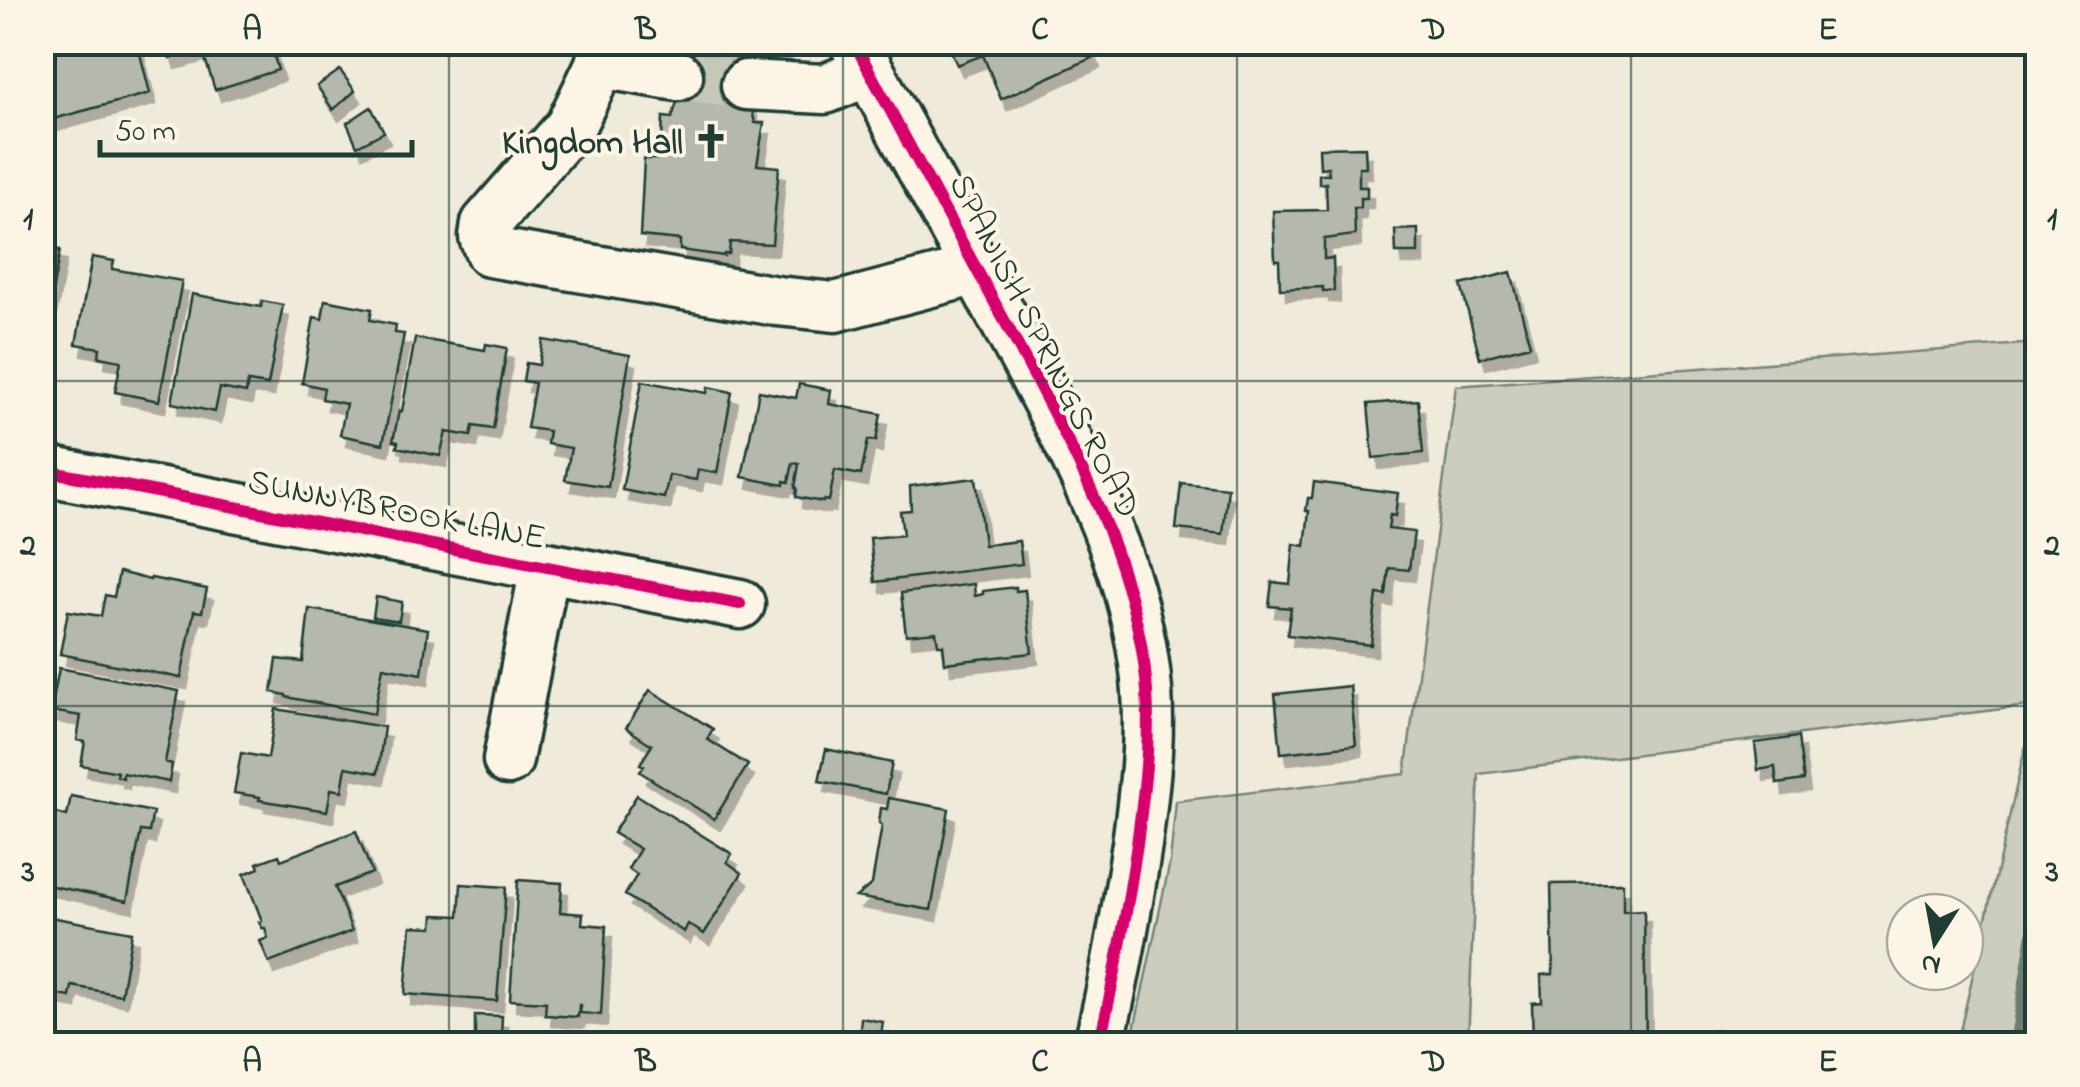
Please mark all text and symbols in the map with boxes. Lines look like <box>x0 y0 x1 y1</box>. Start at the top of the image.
text: A <box>242 8 262 55</box>
text: B <box>633 8 657 55</box>
text: C <box>1031 8 1049 55</box>
text: D <box>1420 8 1446 55</box>
text: E <box>1818 8 1838 55</box>
scale bar <box>100 95 412 157</box>
text: 50 m <box>115 111 176 155</box>
place label: Kingdom Hall <box>502 119 683 171</box>
church icon: Kingdom Hall <box>692 122 730 160</box>
street label: SPANISH SPRINGS ROAD <box>934 165 1152 528</box>
text: 1 <box>23 198 33 245</box>
text: 1 <box>2047 198 2057 245</box>
street label: SUNNYBROOK LANE <box>243 458 550 565</box>
text: 2 <box>19 524 36 571</box>
text: 2 <box>2043 524 2060 571</box>
text: 3 <box>20 850 35 897</box>
text: 3 <box>2044 850 2059 897</box>
north arrow <box>1885 892 1985 992</box>
text: N <box>1918 941 1944 985</box>
text: A <box>242 1040 262 1087</box>
text: B <box>633 1040 657 1087</box>
text: C <box>1031 1040 1049 1087</box>
text: D <box>1420 1040 1446 1087</box>
text: E <box>1818 1040 1838 1087</box>

